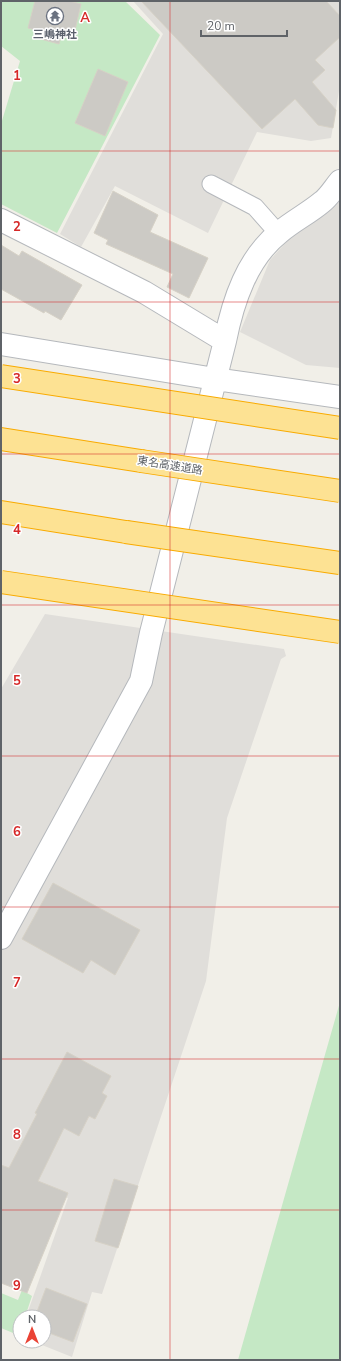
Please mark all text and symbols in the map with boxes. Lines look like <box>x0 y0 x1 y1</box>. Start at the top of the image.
temple icon: 三嶋神社 <box>45 6 65 26</box>
text: A <box>80 9 90 27</box>
scale bar <box>201 12 287 38</box>
text: 20 m <box>207 18 235 34</box>
place label: 三嶋神社 <box>33 27 77 42</box>
text: 1 <box>13 67 21 85</box>
text: 2 <box>13 218 21 236</box>
text: 3 <box>13 370 21 388</box>
street label: 東名高速道路 <box>136 453 204 478</box>
text: 4 <box>13 521 21 539</box>
text: 5 <box>13 672 21 690</box>
text: 6 <box>13 823 21 841</box>
text: 7 <box>13 974 21 992</box>
text: 8 <box>13 1126 21 1144</box>
text: 9 <box>13 1277 21 1295</box>
north arrow <box>12 1309 52 1349</box>
text: N <box>28 1312 36 1327</box>

